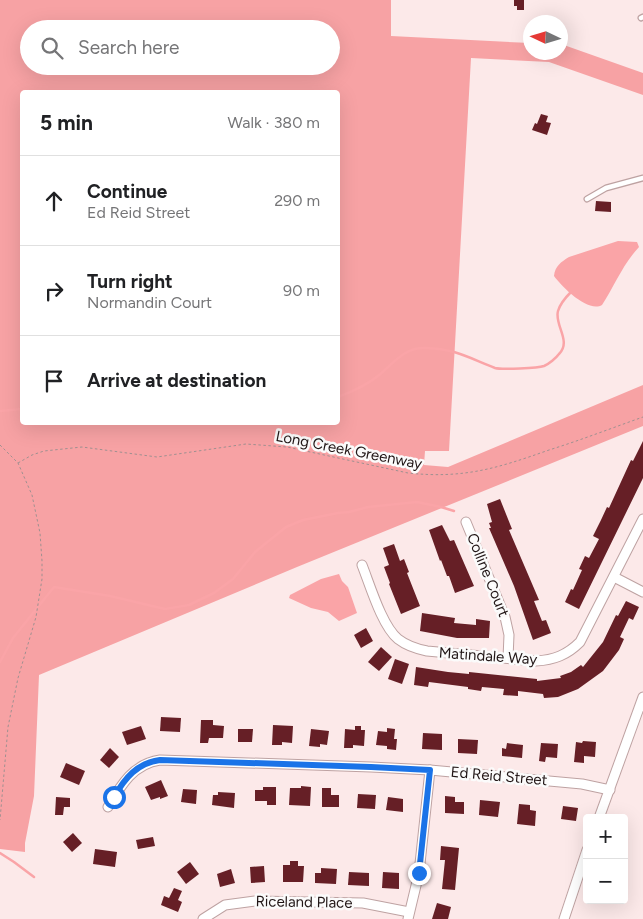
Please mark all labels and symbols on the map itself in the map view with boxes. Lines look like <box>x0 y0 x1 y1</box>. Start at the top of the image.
north arrow <box>523 15 568 60</box>
street label: Long Creek Greenway <box>274 427 424 473</box>
street label: Colline Court <box>463 531 513 620</box>
street label: Matindale Way <box>438 644 538 668</box>
street label: Ed Reid Street <box>450 763 548 789</box>
route start <box>103 786 126 809</box>
route end <box>408 862 431 885</box>
street label: Riceland Place <box>255 892 353 912</box>

